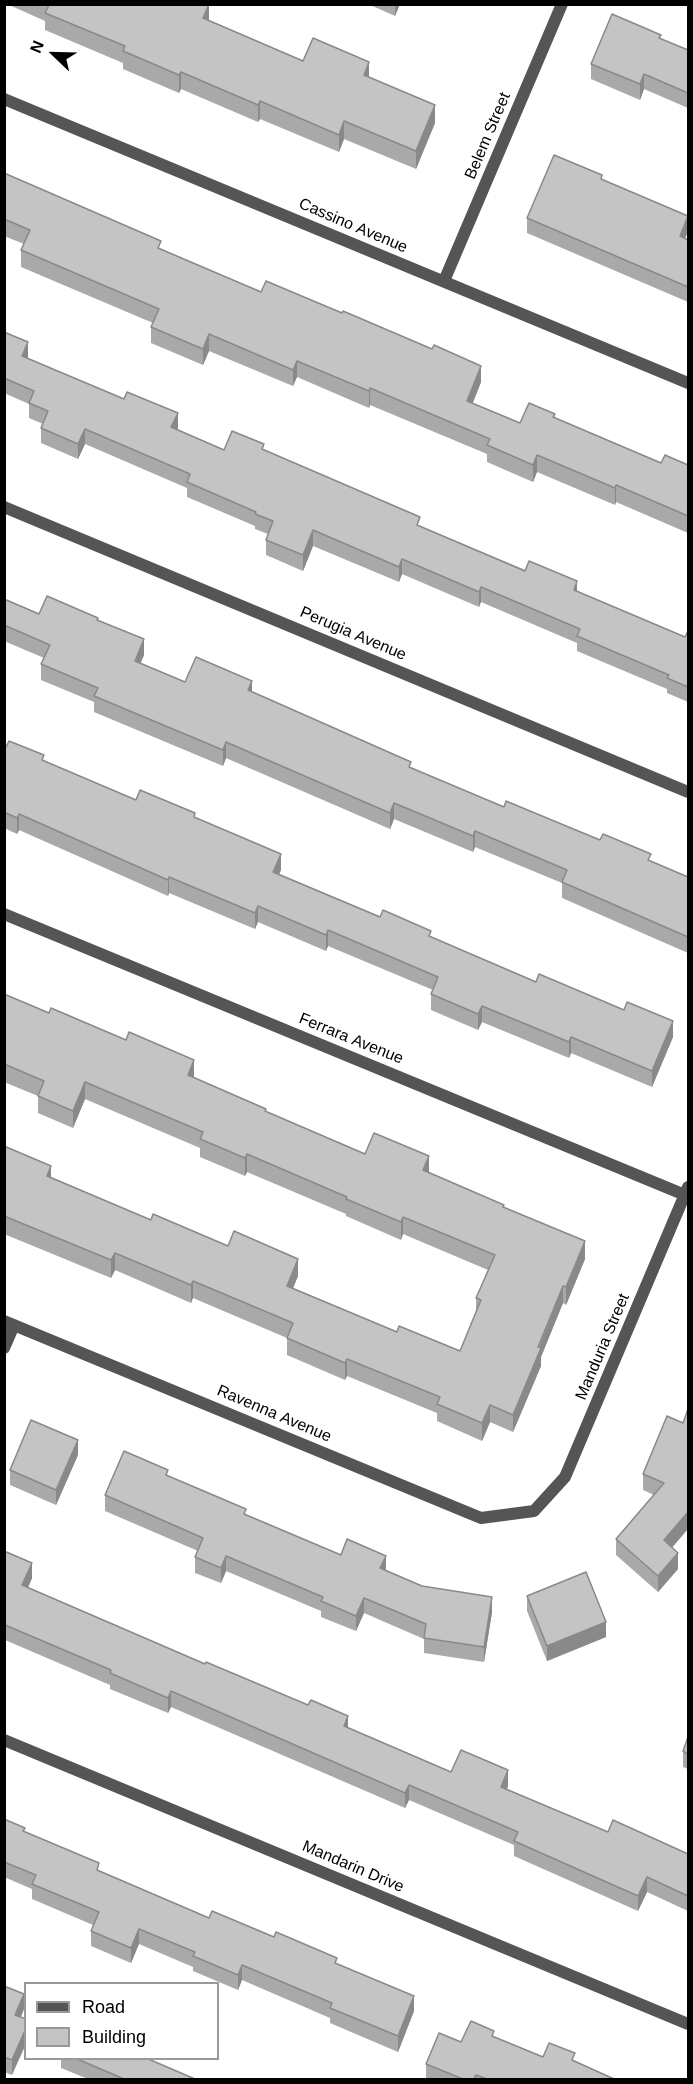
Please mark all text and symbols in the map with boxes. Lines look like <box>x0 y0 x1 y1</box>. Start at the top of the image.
north arrow <box>24 24 84 84</box>
text: N <box>27 38 47 55</box>
street label: Belem Street <box>461 90 515 182</box>
street label: Cassino Avenue <box>296 194 410 258</box>
street label: Perugia Avenue <box>297 603 409 665</box>
street label: Ferrara Avenue <box>296 1009 406 1069</box>
street label: Manduria Street <box>572 1291 634 1403</box>
street label: Ravenna Avenue <box>214 1381 334 1447</box>
street label: Mandarin Drive <box>299 1837 407 1897</box>
legend <box>24 1982 219 2060</box>
text: Road <box>82 1997 125 2017</box>
text: Building <box>82 2027 146 2047</box>

